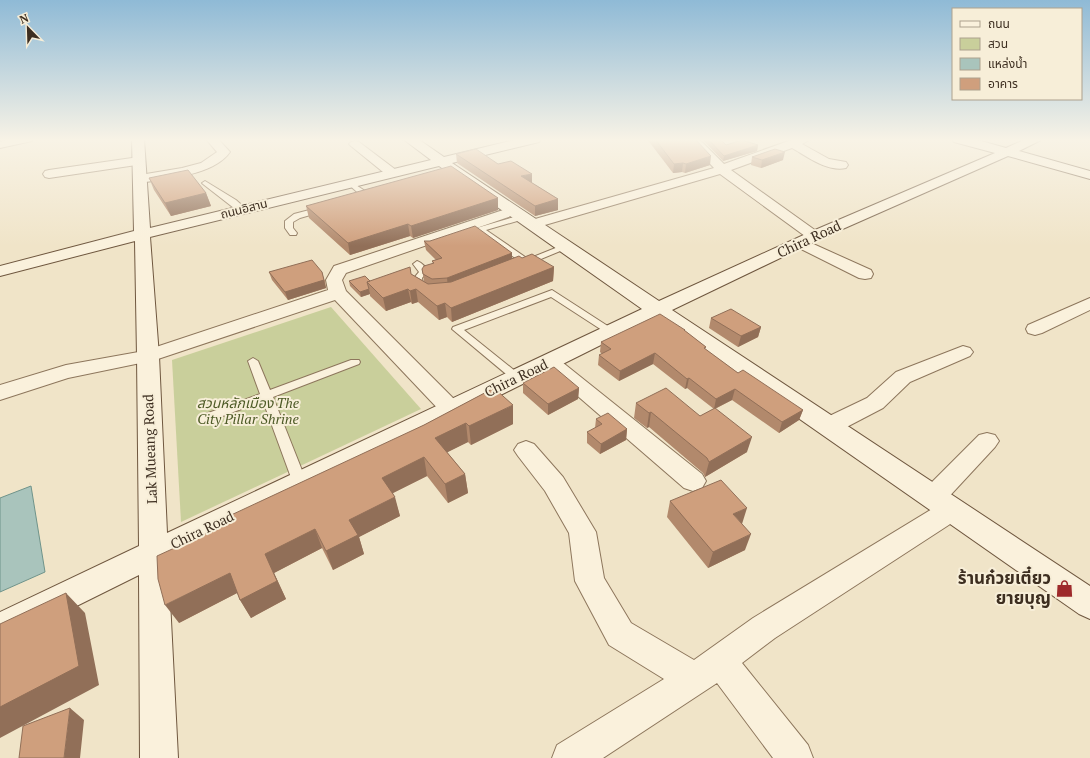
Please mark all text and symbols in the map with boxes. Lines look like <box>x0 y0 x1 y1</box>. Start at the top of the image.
north arrow <box>8 8 48 48</box>
legend <box>952 8 1082 100</box>
text: N <box>18 10 31 27</box>
text: ถนน <box>988 16 1010 31</box>
text: สวน <box>988 36 1008 51</box>
text: แหล่งน้ำ <box>988 55 1027 71</box>
text: อาคาร <box>988 76 1018 91</box>
street label: ถนนอิสาน <box>219 195 269 222</box>
street label: Chira Road <box>774 215 844 262</box>
street label: Chira Road <box>481 354 551 401</box>
street label: Lak Mueang Road <box>138 393 161 504</box>
park label: สวนหลักเมือง The City Pillar Shrine <box>197 393 300 428</box>
street label: Chira Road <box>167 506 237 553</box>
place label: ร้านก๋วยเตี๋ยว ยายบุญ <box>958 566 1051 609</box>
shop icon: ร้านก๋วยเตี๋ยว ยายบุญ <box>1054 578 1074 598</box>

